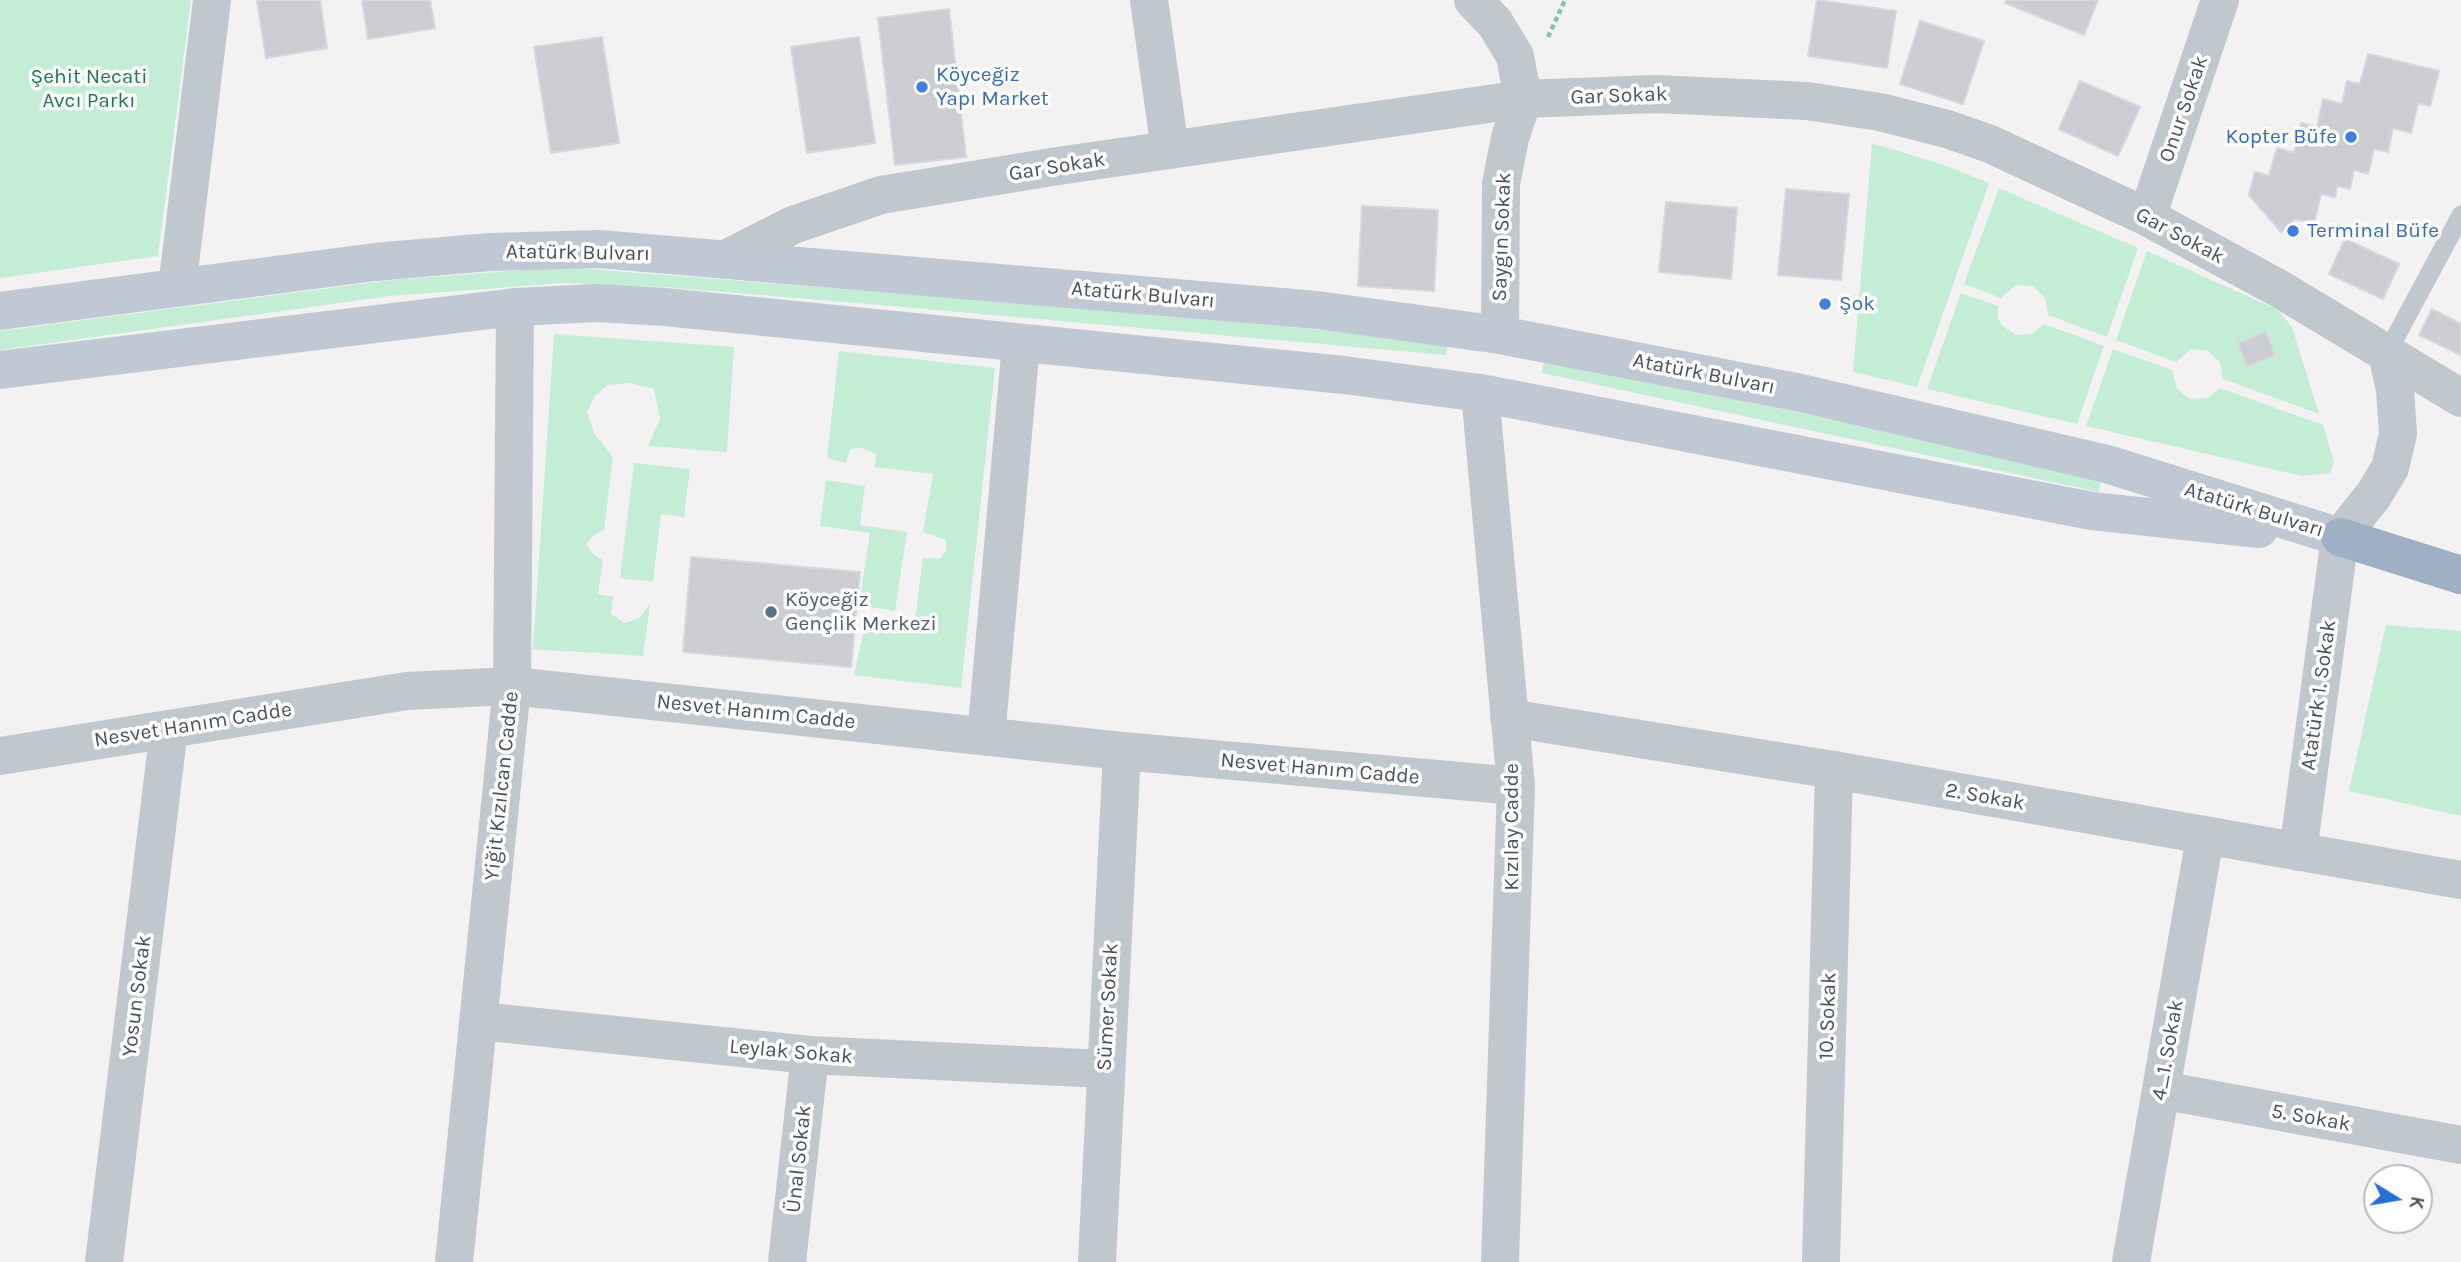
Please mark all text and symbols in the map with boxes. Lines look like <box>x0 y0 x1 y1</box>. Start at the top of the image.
street label: Onur Sokak <box>2154 52 2214 166</box>
place label: Köyceğiz Yapı Market <box>936 62 1049 112</box>
park label: Şehit Necati Avcı Parkı <box>31 64 147 114</box>
marker: Köyceğiz Yapı Market <box>914 79 930 95</box>
street label: Gar Sokak <box>1570 82 1668 110</box>
place label: Kopter Büfe <box>2225 124 2337 150</box>
marker: Kopter Büfe <box>2343 129 2359 145</box>
street label: Gar Sokak <box>1007 147 1107 187</box>
street label: Saygın Sokak <box>1487 172 1517 302</box>
street label: Gar Sokak <box>2131 202 2229 270</box>
place label: Terminal Büfe <box>2307 218 2439 244</box>
marker: Terminal Büfe <box>2285 223 2301 239</box>
street label: Atatürk Bulvarı <box>506 239 650 267</box>
street label: Atatürk Bulvarı <box>1070 276 1216 314</box>
place label: Şok <box>1839 291 1875 317</box>
marker: Şok <box>1817 296 1833 312</box>
street label: Atatürk Bulvarı <box>1631 348 1777 400</box>
street label: Atatürk Bulvarı <box>2181 477 2327 543</box>
place label: Köyceğiz Gençlik Merkezi <box>785 587 937 637</box>
marker: Köyceğiz Gençlik Merkezi <box>763 604 779 620</box>
street label: Atatürk 1. Sokak <box>2296 618 2342 772</box>
street label: Nesvet Hanım Cadde <box>655 689 857 735</box>
street label: Yiğit Kızılcan Cadde <box>480 690 524 882</box>
street label: Nesvet Hanım Cadde <box>92 697 294 753</box>
street label: Nesvet Hanım Cadde <box>1219 748 1421 790</box>
street label: Kızılay Cadde <box>1499 763 1525 891</box>
street label: 2. Sokak <box>1943 778 2027 816</box>
street label: Yosun Sokak <box>117 934 157 1058</box>
street label: Sümer Sokak <box>1092 943 1124 1071</box>
street label: 10. Sokak <box>1814 972 1842 1060</box>
street label: 4_1. Sokak <box>2147 998 2189 1102</box>
street label: Leylak Sokak <box>728 1034 854 1070</box>
street label: 5. Sokak <box>2269 1099 2353 1137</box>
street label: Ünal Sokak <box>781 1104 817 1214</box>
north arrow <box>2363 1164 2433 1234</box>
text: K <box>2405 1194 2429 1211</box>

